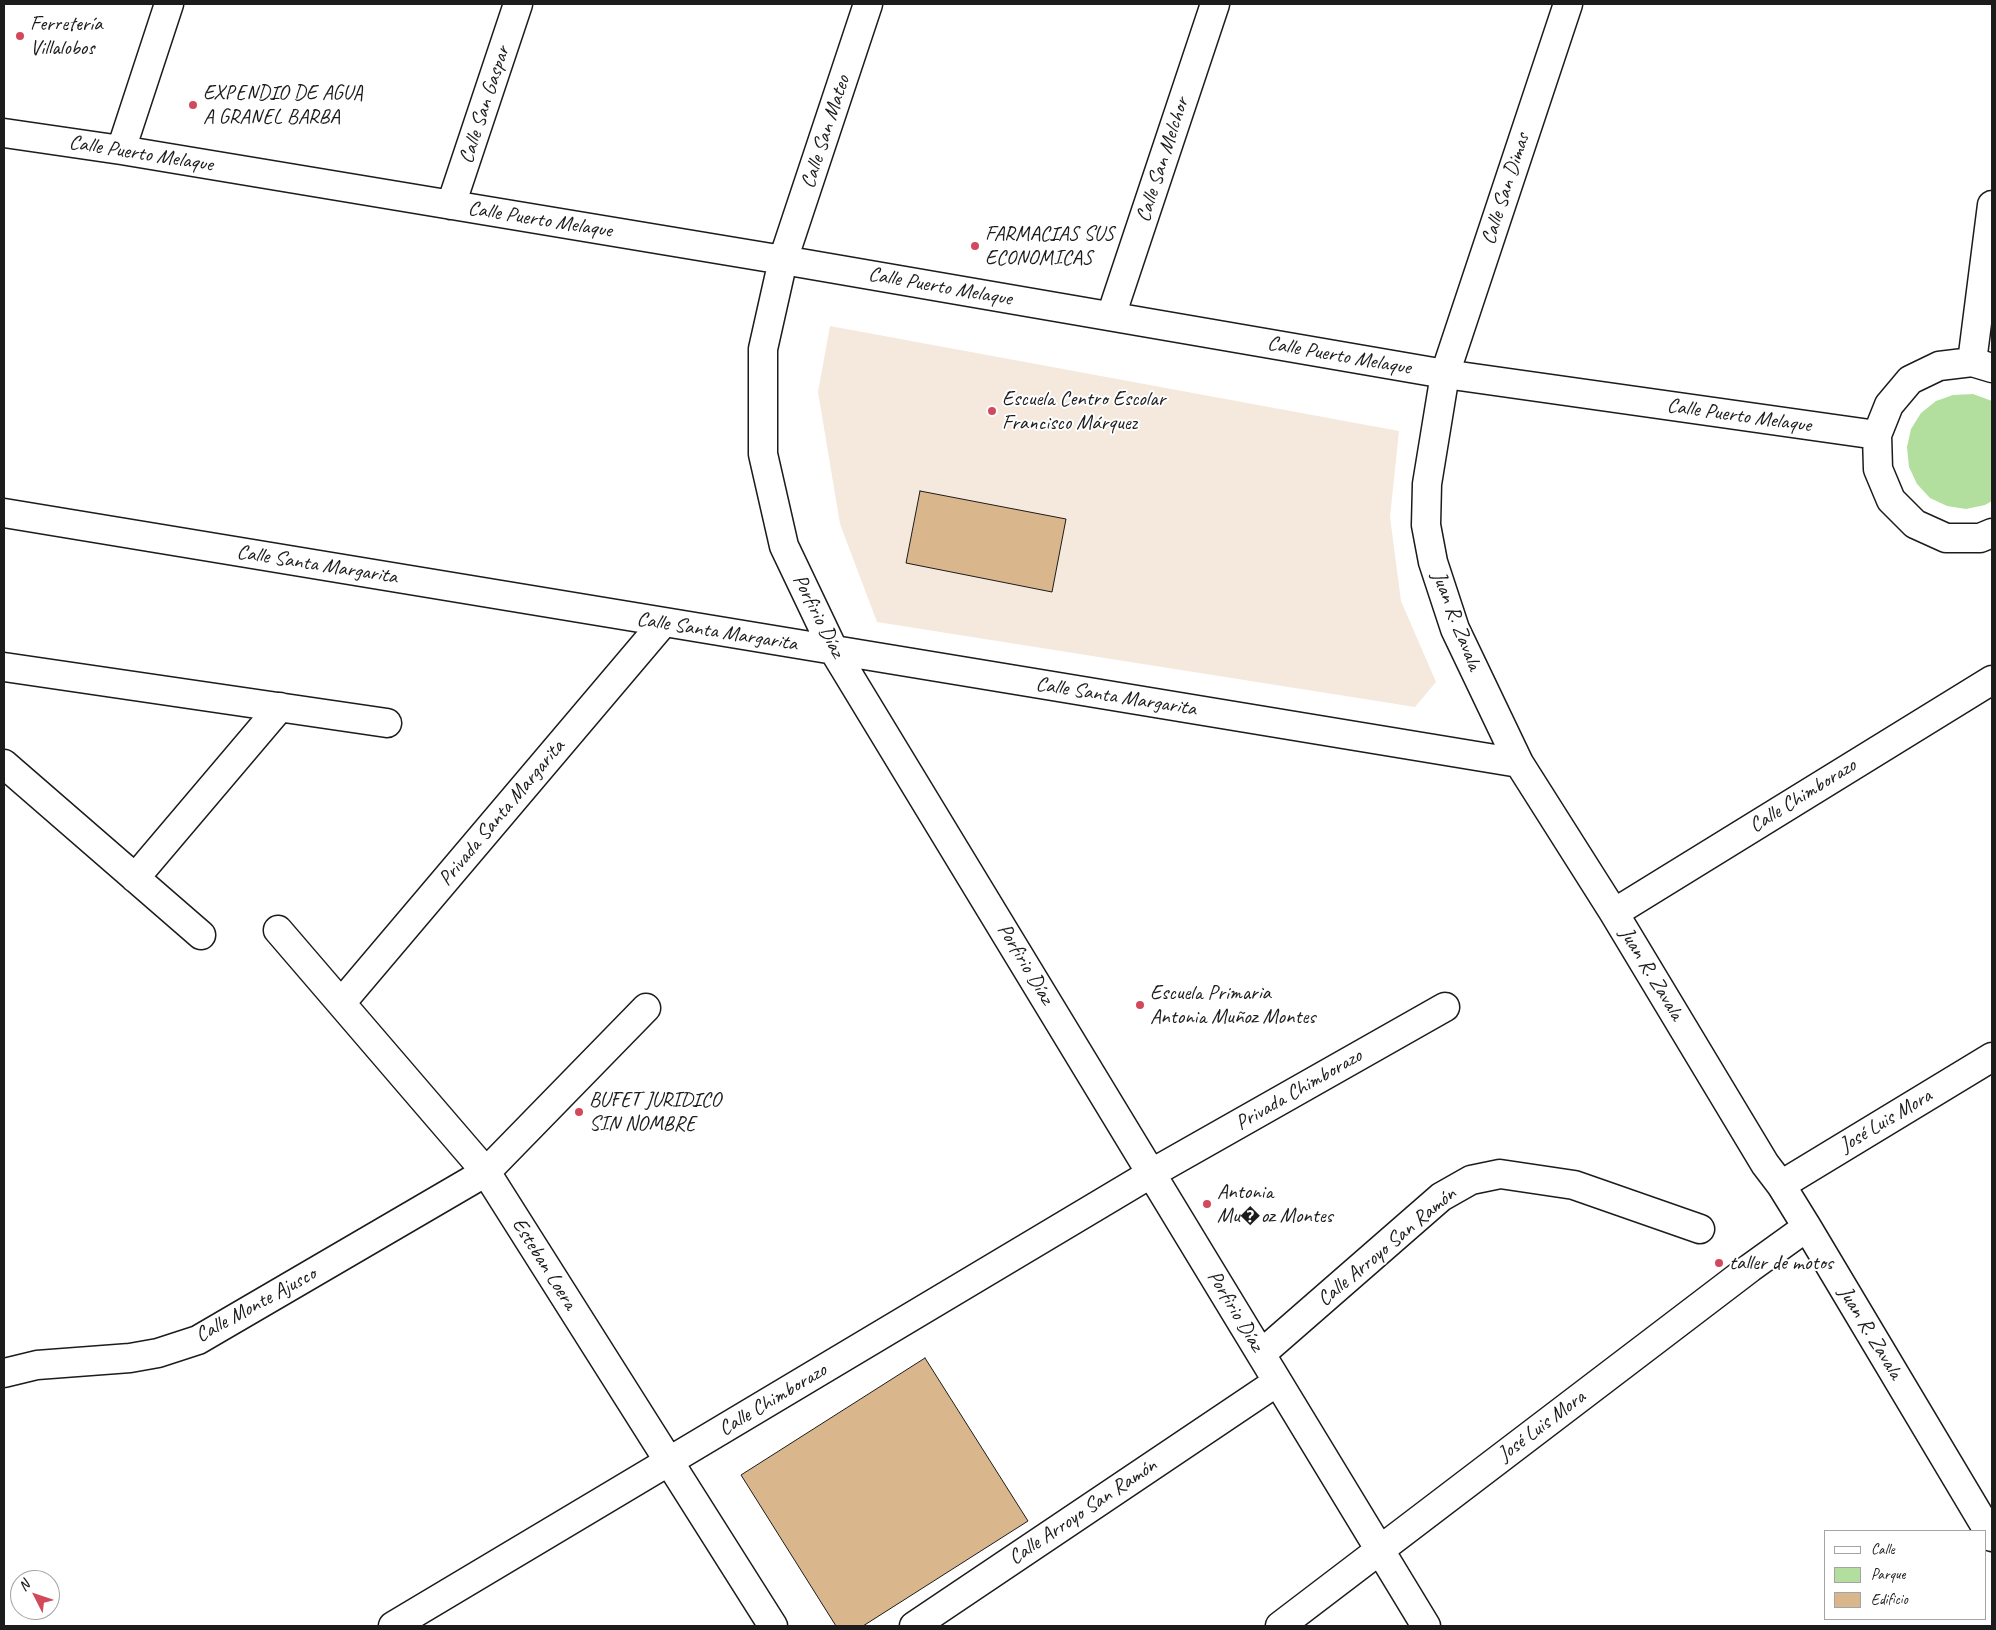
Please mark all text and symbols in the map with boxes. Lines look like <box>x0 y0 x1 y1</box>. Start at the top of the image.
place label: Ferretería Villalobos <box>30 11 102 61</box>
marker: Ferretería Villalobos <box>14 30 26 42</box>
street label: Calle San Gaspar <box>454 43 516 167</box>
street label: Calle San Mateo <box>796 72 856 192</box>
place label: EXPENDIO DE AGUA A GRANEL BARBA <box>203 80 363 130</box>
street label: Calle San Melchor <box>1131 95 1195 225</box>
marker: EXPENDIO DE AGUA A GRANEL BARBA <box>187 99 199 111</box>
street label: Calle Puerto Melaque <box>67 130 215 178</box>
street label: Calle San Dimas <box>1476 130 1536 248</box>
street label: Calle Puerto Melaque <box>466 196 614 244</box>
place label: FARMACIAS SUS ECONOMICAS <box>985 221 1114 271</box>
marker: FARMACIAS SUS ECONOMICAS <box>969 240 981 252</box>
street label: Calle Puerto Melaque <box>866 262 1014 312</box>
street label: Calle Puerto Melaque <box>1265 331 1413 381</box>
place label: Escuela Centro Escolar Francisco Márquez <box>1002 386 1165 436</box>
street label: Calle Puerto Melaque <box>1665 393 1813 439</box>
marker: Escuela Centro Escolar Francisco Márquez <box>986 405 998 417</box>
street label: Calle Santa Margarita <box>235 540 399 590</box>
street label: Juan R. Zavala <box>1426 568 1486 674</box>
street label: Porfirio Díaz <box>786 570 850 662</box>
street label: Calle Santa Margarita <box>635 607 799 657</box>
street label: Calle Santa Margarita <box>1034 672 1198 722</box>
street label: Privada Santa Margarita <box>434 735 570 891</box>
street label: Calle Chimborazo <box>1745 753 1861 839</box>
street label: Porfirio Díaz <box>991 919 1059 1009</box>
street label: Juan R. Zavala <box>1613 923 1689 1025</box>
place label: Escuela Primaria Antonia Muñoz Montes <box>1150 980 1315 1030</box>
marker: Escuela Primaria Antonia Muñoz Montes <box>1134 999 1146 1011</box>
street label: Privada Chimborazo <box>1231 1044 1367 1136</box>
street label: José Luis Mora <box>1835 1084 1937 1158</box>
place label: BUFET JURIDICO SIN NOMBRE <box>589 1087 721 1137</box>
marker: BUFET JURIDICO SIN NOMBRE <box>573 1106 585 1118</box>
place label: Antonia Mu�oz Montes <box>1217 1179 1333 1229</box>
street label: Calle Arroyo San Ramón <box>1313 1182 1461 1312</box>
marker: Antonia Mu�oz Montes <box>1201 1198 1213 1210</box>
street label: Esteban Loera <box>506 1213 582 1315</box>
place label: taller de motos <box>1729 1250 1833 1276</box>
marker: taller de motos <box>1713 1257 1725 1269</box>
street label: Calle Monte Ajusco <box>191 1262 321 1348</box>
street label: Porfirio Díaz <box>1201 1266 1269 1356</box>
street label: Juan R. Zavala <box>1832 1282 1908 1384</box>
street label: Calle Chimborazo <box>715 1358 831 1442</box>
street label: José Luis Mora <box>1493 1385 1591 1467</box>
street label: Calle Arroyo San Ramón <box>1004 1453 1162 1571</box>
legend <box>1824 1530 1986 1620</box>
text: Calle <box>1871 1540 1895 1559</box>
text: Parque <box>1871 1565 1905 1584</box>
north arrow <box>10 1570 60 1620</box>
text: N <box>15 1577 33 1594</box>
text: Edificio <box>1871 1590 1908 1609</box>

